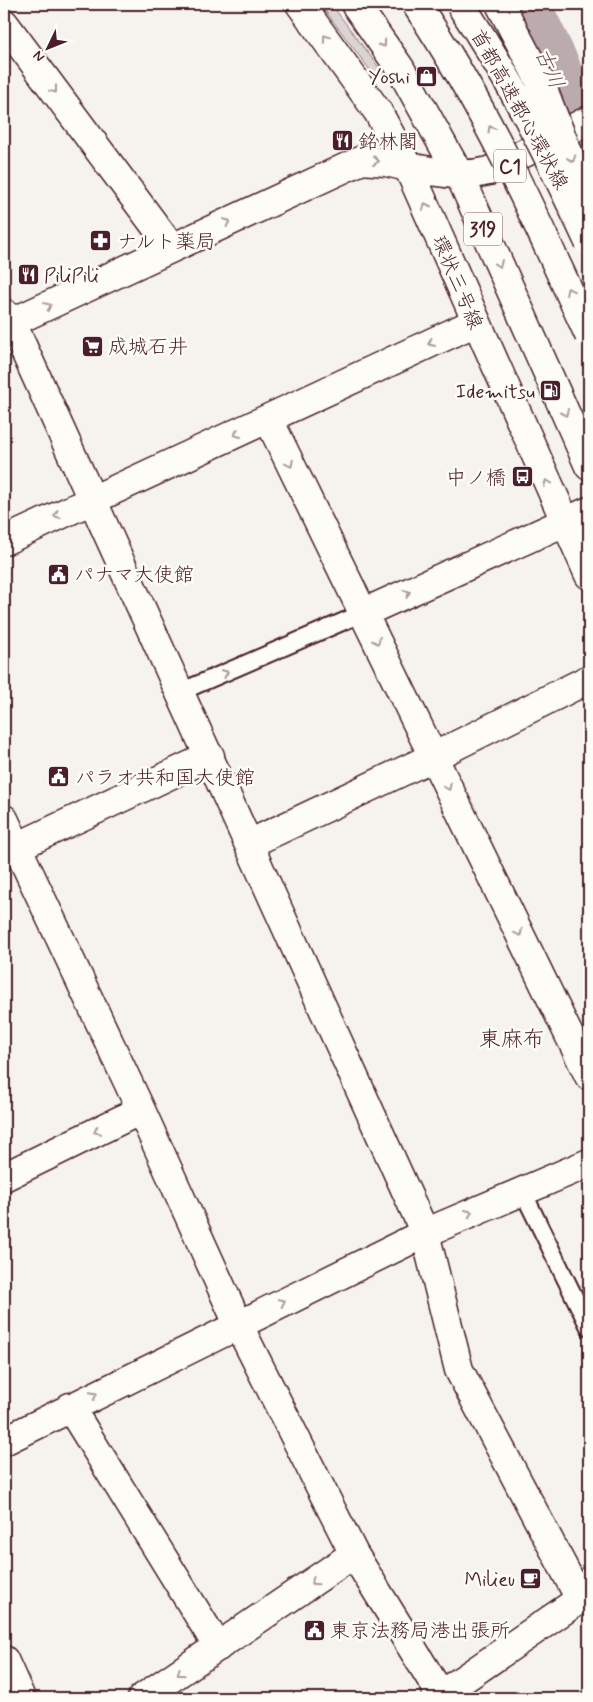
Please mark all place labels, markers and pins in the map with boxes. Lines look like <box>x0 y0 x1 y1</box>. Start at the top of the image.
place label: Yoshi <box>368 64 410 91</box>
shop icon: Yoshi <box>414 64 438 88</box>
restaurant icon: 銘林閣 <box>330 129 354 153</box>
place label: 銘林閣 <box>358 129 418 156</box>
pharmacy icon: ナルト薬局 <box>89 229 113 253</box>
place label: ナルト薬局 <box>117 229 216 256</box>
restaurant icon: PiliPili <box>16 263 40 287</box>
place label: PiliPili <box>44 263 99 290</box>
supermarket icon: 成城石井 <box>80 334 104 358</box>
place label: 成城石井 <box>108 334 188 361</box>
place label: Idemitsu <box>456 379 535 406</box>
fuel station icon: Idemitsu <box>539 379 563 403</box>
place label: 中ノ橋 <box>446 465 506 492</box>
bus stop icon: 中ノ橋 <box>510 465 534 489</box>
public building icon: パナマ大使館 <box>46 562 70 586</box>
place label: パナマ大使館 <box>74 562 194 589</box>
public building icon: パラオ共和国大使館 <box>47 765 71 789</box>
place label: パラオ共和国大使館 <box>75 765 255 792</box>
place label: Milieu <box>464 1567 515 1594</box>
cafe icon: Milieu <box>519 1567 543 1591</box>
public building icon: 東京法務局港出張所 <box>302 1618 326 1642</box>
place label: 東京法務局港出張所 <box>330 1618 510 1645</box>

